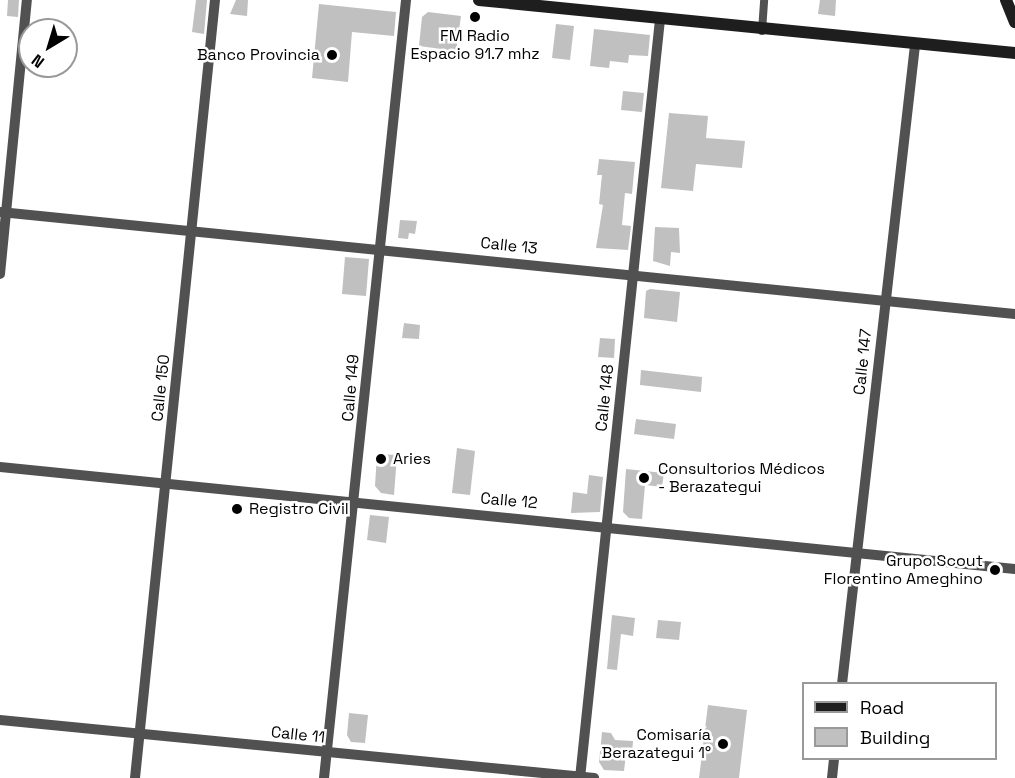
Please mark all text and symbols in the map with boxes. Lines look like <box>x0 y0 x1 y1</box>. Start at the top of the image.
marker: FM Radio Espacio 91.7 mhz <box>468 10 482 24</box>
north arrow <box>18 18 78 78</box>
place label: FM Radio Espacio 91.7 mhz <box>410 26 540 64</box>
place label: Banco Provincia <box>197 45 320 65</box>
marker: Banco Provincia <box>325 48 339 62</box>
text: N <box>27 49 49 73</box>
street label: Calle 13 <box>480 233 538 259</box>
street label: Calle 147 <box>850 328 876 396</box>
street label: Calle 150 <box>148 353 174 423</box>
street label: Calle 149 <box>339 354 363 422</box>
street label: Calle 148 <box>592 363 618 433</box>
place label: Aries <box>393 449 431 469</box>
marker: Aries <box>374 452 388 466</box>
place label: Consultorios Médicos - Berazategui <box>658 459 825 497</box>
marker: Consultorios Médicos - Berazategui <box>635 469 653 487</box>
street label: Calle 12 <box>480 489 538 513</box>
place label: Registro Civil <box>249 499 349 519</box>
marker: Registro Civil <box>230 502 244 516</box>
place label: Grupo Scout Florentino Ameghino <box>824 551 983 589</box>
marker: Grupo Scout Florentino Ameghino <box>988 563 1002 577</box>
legend <box>802 682 997 760</box>
text: Road <box>860 696 904 719</box>
street label: Calle 11 <box>270 723 326 747</box>
place label: Comisaría Berazategui 1° <box>602 725 711 763</box>
text: Building <box>860 726 930 749</box>
marker: Comisaría Berazategui 1° <box>716 737 730 751</box>

